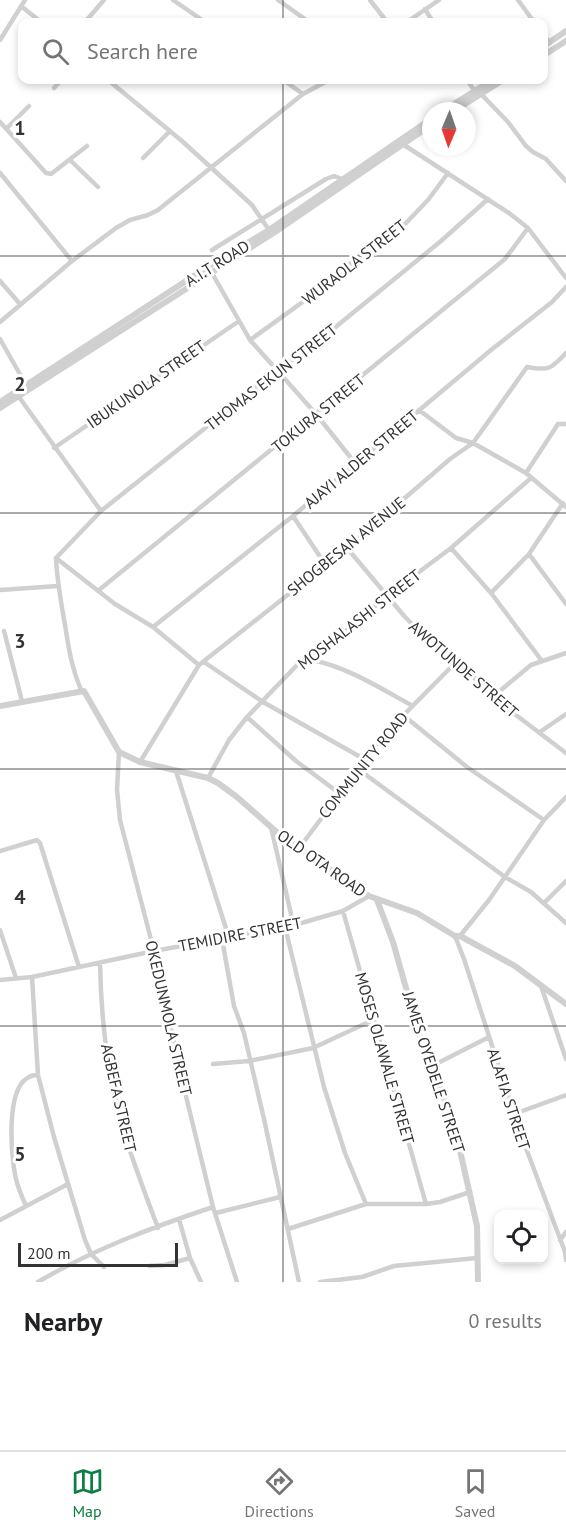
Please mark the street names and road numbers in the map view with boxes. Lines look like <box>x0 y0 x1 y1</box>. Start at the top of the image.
street label: WURAOLA STREET <box>298 215 410 309</box>
street label: A.I.T ROAD <box>181 235 253 291</box>
street label: THOMAS EKUN STREET <box>201 319 341 435</box>
street label: IBUKUNOLA STREET <box>83 335 209 433</box>
street label: TOKURA STREET <box>267 369 369 457</box>
street label: AJAYI ALDER STREET <box>300 405 422 513</box>
street label: SHOGBESAN AVENUE <box>283 492 409 600</box>
street label: MOSHALASHI STREET <box>293 565 425 673</box>
street label: AWOTUNDE STREET <box>405 616 523 722</box>
street label: COMMUNITY ROAD <box>314 708 412 822</box>
street label: OLD OTA ROAD <box>274 825 370 901</box>
street label: TEMIDIRE STREET <box>177 912 303 956</box>
street label: OKEDUNMOLA STREET <box>141 938 197 1098</box>
street label: MOSES OLAWALE STREET <box>351 970 419 1146</box>
street label: JAMES OYEDELE STREET <box>398 988 470 1156</box>
street label: AGBEFA STREET <box>97 1042 141 1154</box>
street label: ALAFIA STREET <box>483 1046 535 1153</box>

